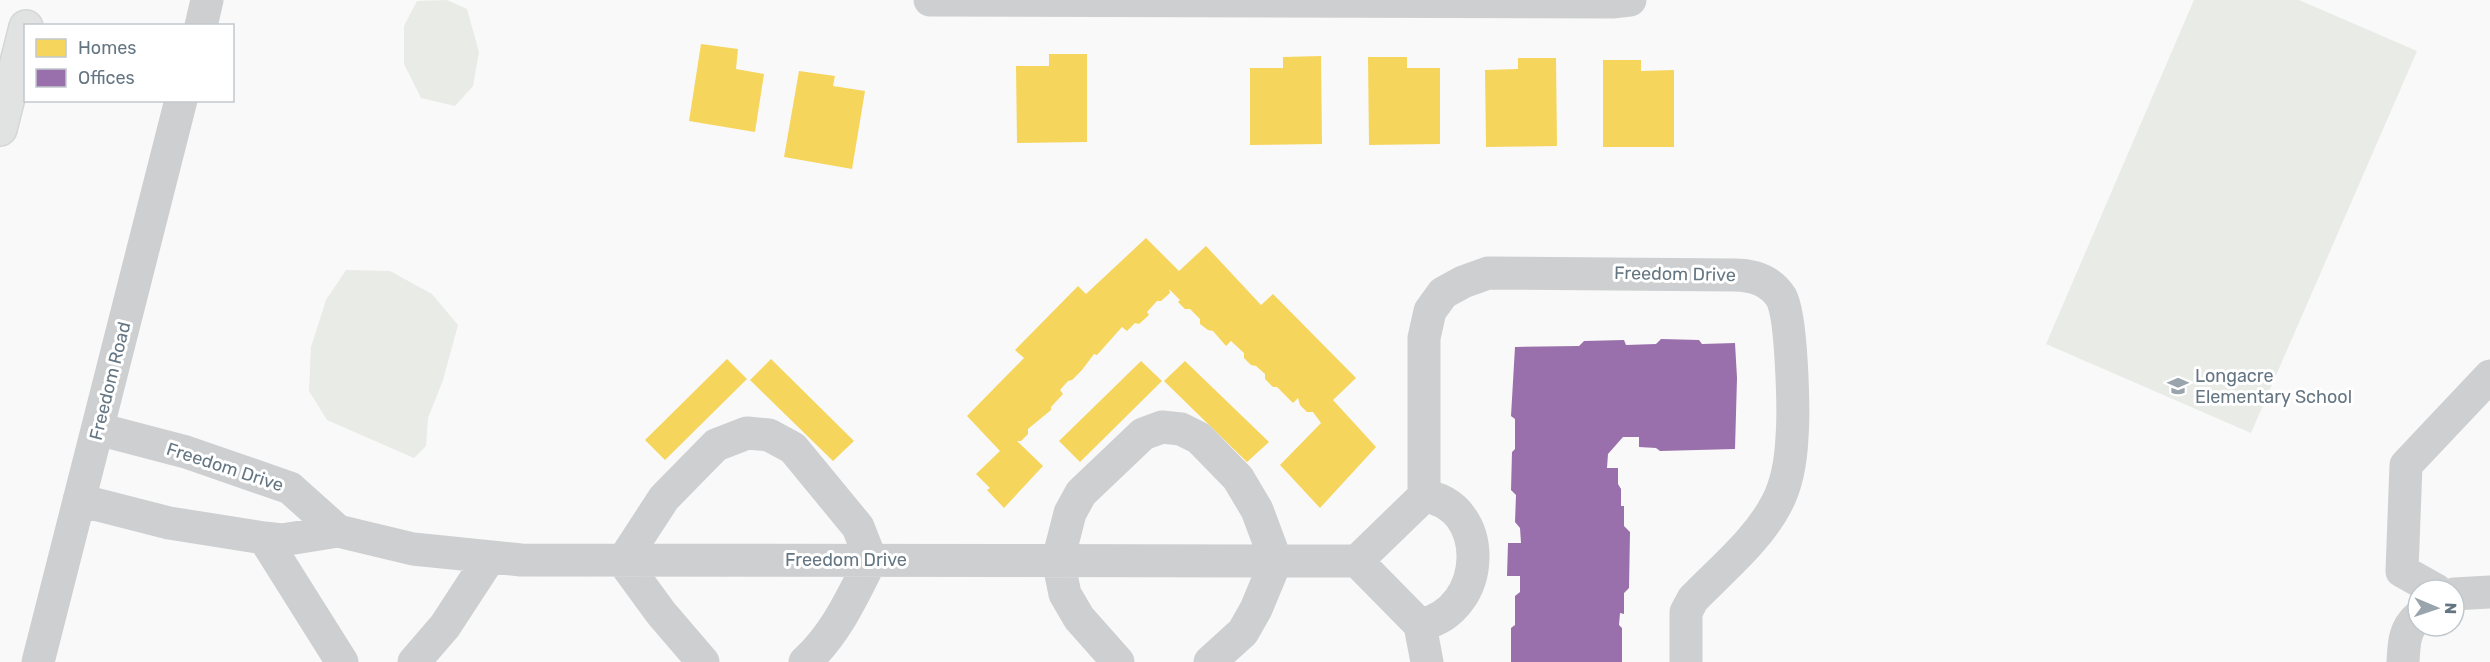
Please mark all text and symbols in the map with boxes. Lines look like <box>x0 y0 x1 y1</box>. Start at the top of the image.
legend <box>24 24 234 102</box>
text: Homes <box>78 37 136 59</box>
text: Offices <box>78 67 135 89</box>
street label: Freedom Drive <box>1614 262 1736 286</box>
street label: Freedom Road <box>85 320 135 442</box>
place label: Longacre Elementary School <box>2195 365 2352 408</box>
school or university icon: Longacre Elementary School <box>2166 374 2190 398</box>
street label: Freedom Drive <box>164 438 286 496</box>
street label: Freedom Drive <box>785 549 907 571</box>
north arrow <box>2406 578 2466 638</box>
text: N <box>2441 602 2460 615</box>

